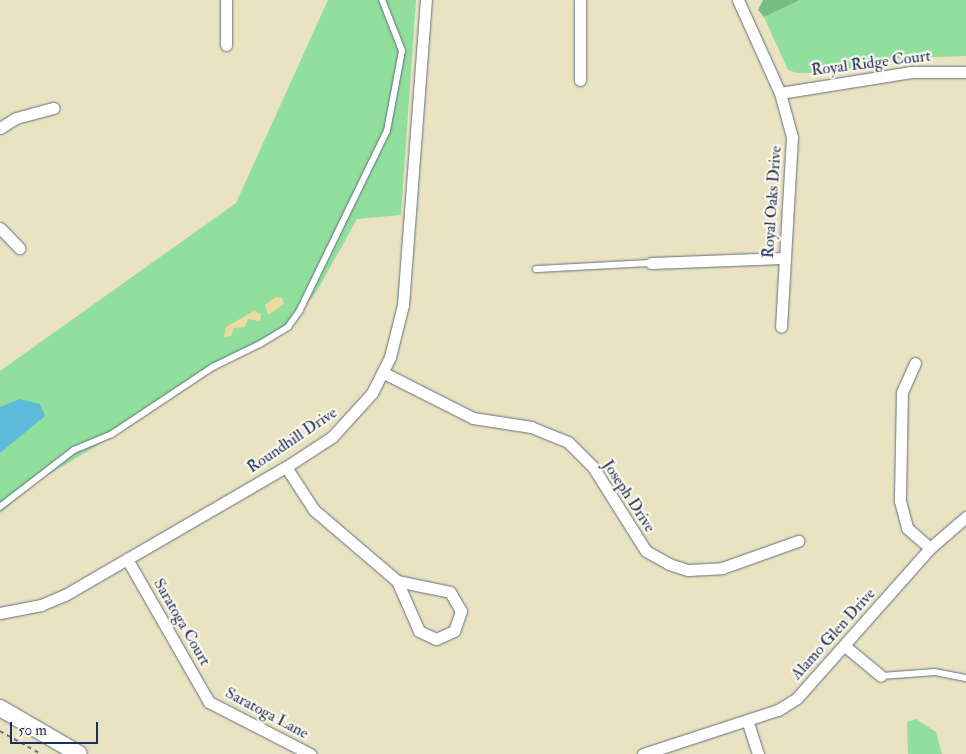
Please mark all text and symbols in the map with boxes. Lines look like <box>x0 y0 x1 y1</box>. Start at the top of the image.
street label: Royal Ridge Court <box>810 46 932 80</box>
street label: Royal Oaks Drive <box>758 145 786 259</box>
street label: Roundhill Drive <box>243 403 341 477</box>
street label: Joseph Drive <box>599 456 659 536</box>
street label: Saratoga Court <box>149 575 215 669</box>
street label: Alamo Glen Drive <box>787 584 879 684</box>
street label: Saratoga Lane <box>222 683 312 743</box>
scale bar <box>12 712 100 744</box>
text: 50 m <box>18 721 47 740</box>

